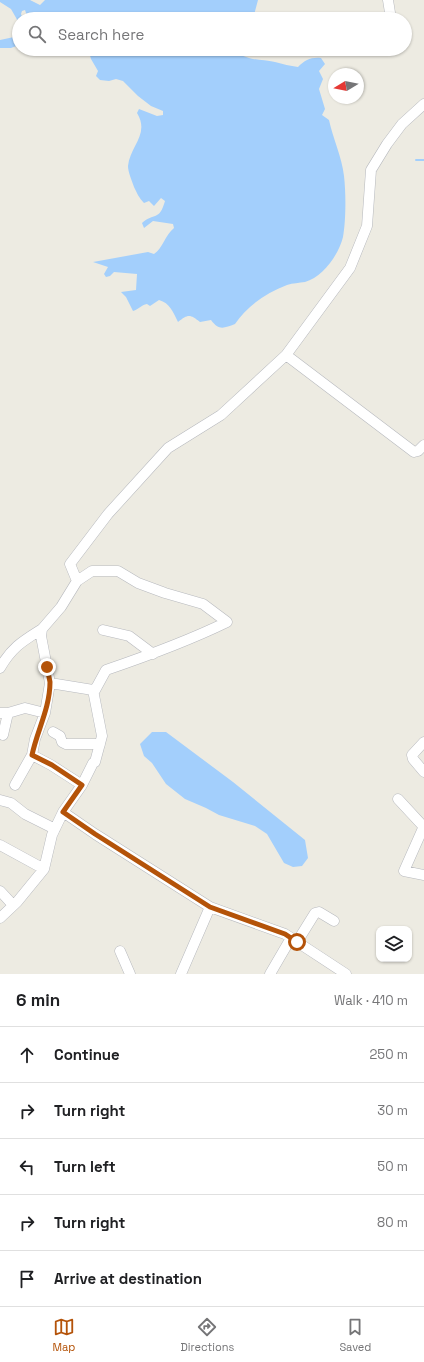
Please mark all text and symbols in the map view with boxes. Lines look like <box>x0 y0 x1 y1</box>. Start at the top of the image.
search box <box>12 12 412 56</box>
icon: search <box>26 23 48 45</box>
text: Search here <box>58 25 144 44</box>
north arrow <box>328 68 364 104</box>
route end <box>38 658 56 676</box>
map controls <box>376 926 412 962</box>
button: layers <box>376 926 412 962</box>
route start <box>288 933 306 951</box>
text: 6 min <box>16 989 60 1011</box>
text: Walk · 410 m <box>334 992 408 1009</box>
icon: ahead <box>16 1044 38 1066</box>
text: Continue <box>54 1045 120 1064</box>
text: 250 m <box>370 1046 408 1063</box>
icon: right <box>16 1100 38 1122</box>
text: Turn right <box>54 1101 125 1120</box>
text: 30 m <box>377 1102 408 1119</box>
icon: left <box>16 1156 38 1178</box>
text: Turn left <box>54 1157 116 1176</box>
text: 50 m <box>377 1158 408 1175</box>
icon: right <box>16 1212 38 1234</box>
text: Turn right <box>54 1213 125 1232</box>
text: 80 m <box>377 1214 408 1231</box>
icon: arrive <box>16 1268 38 1290</box>
text: Arrive at destination <box>54 1269 202 1288</box>
tab: Map <box>53 1316 75 1354</box>
tab: Directions <box>180 1316 234 1354</box>
tab: Saved <box>339 1316 371 1354</box>

